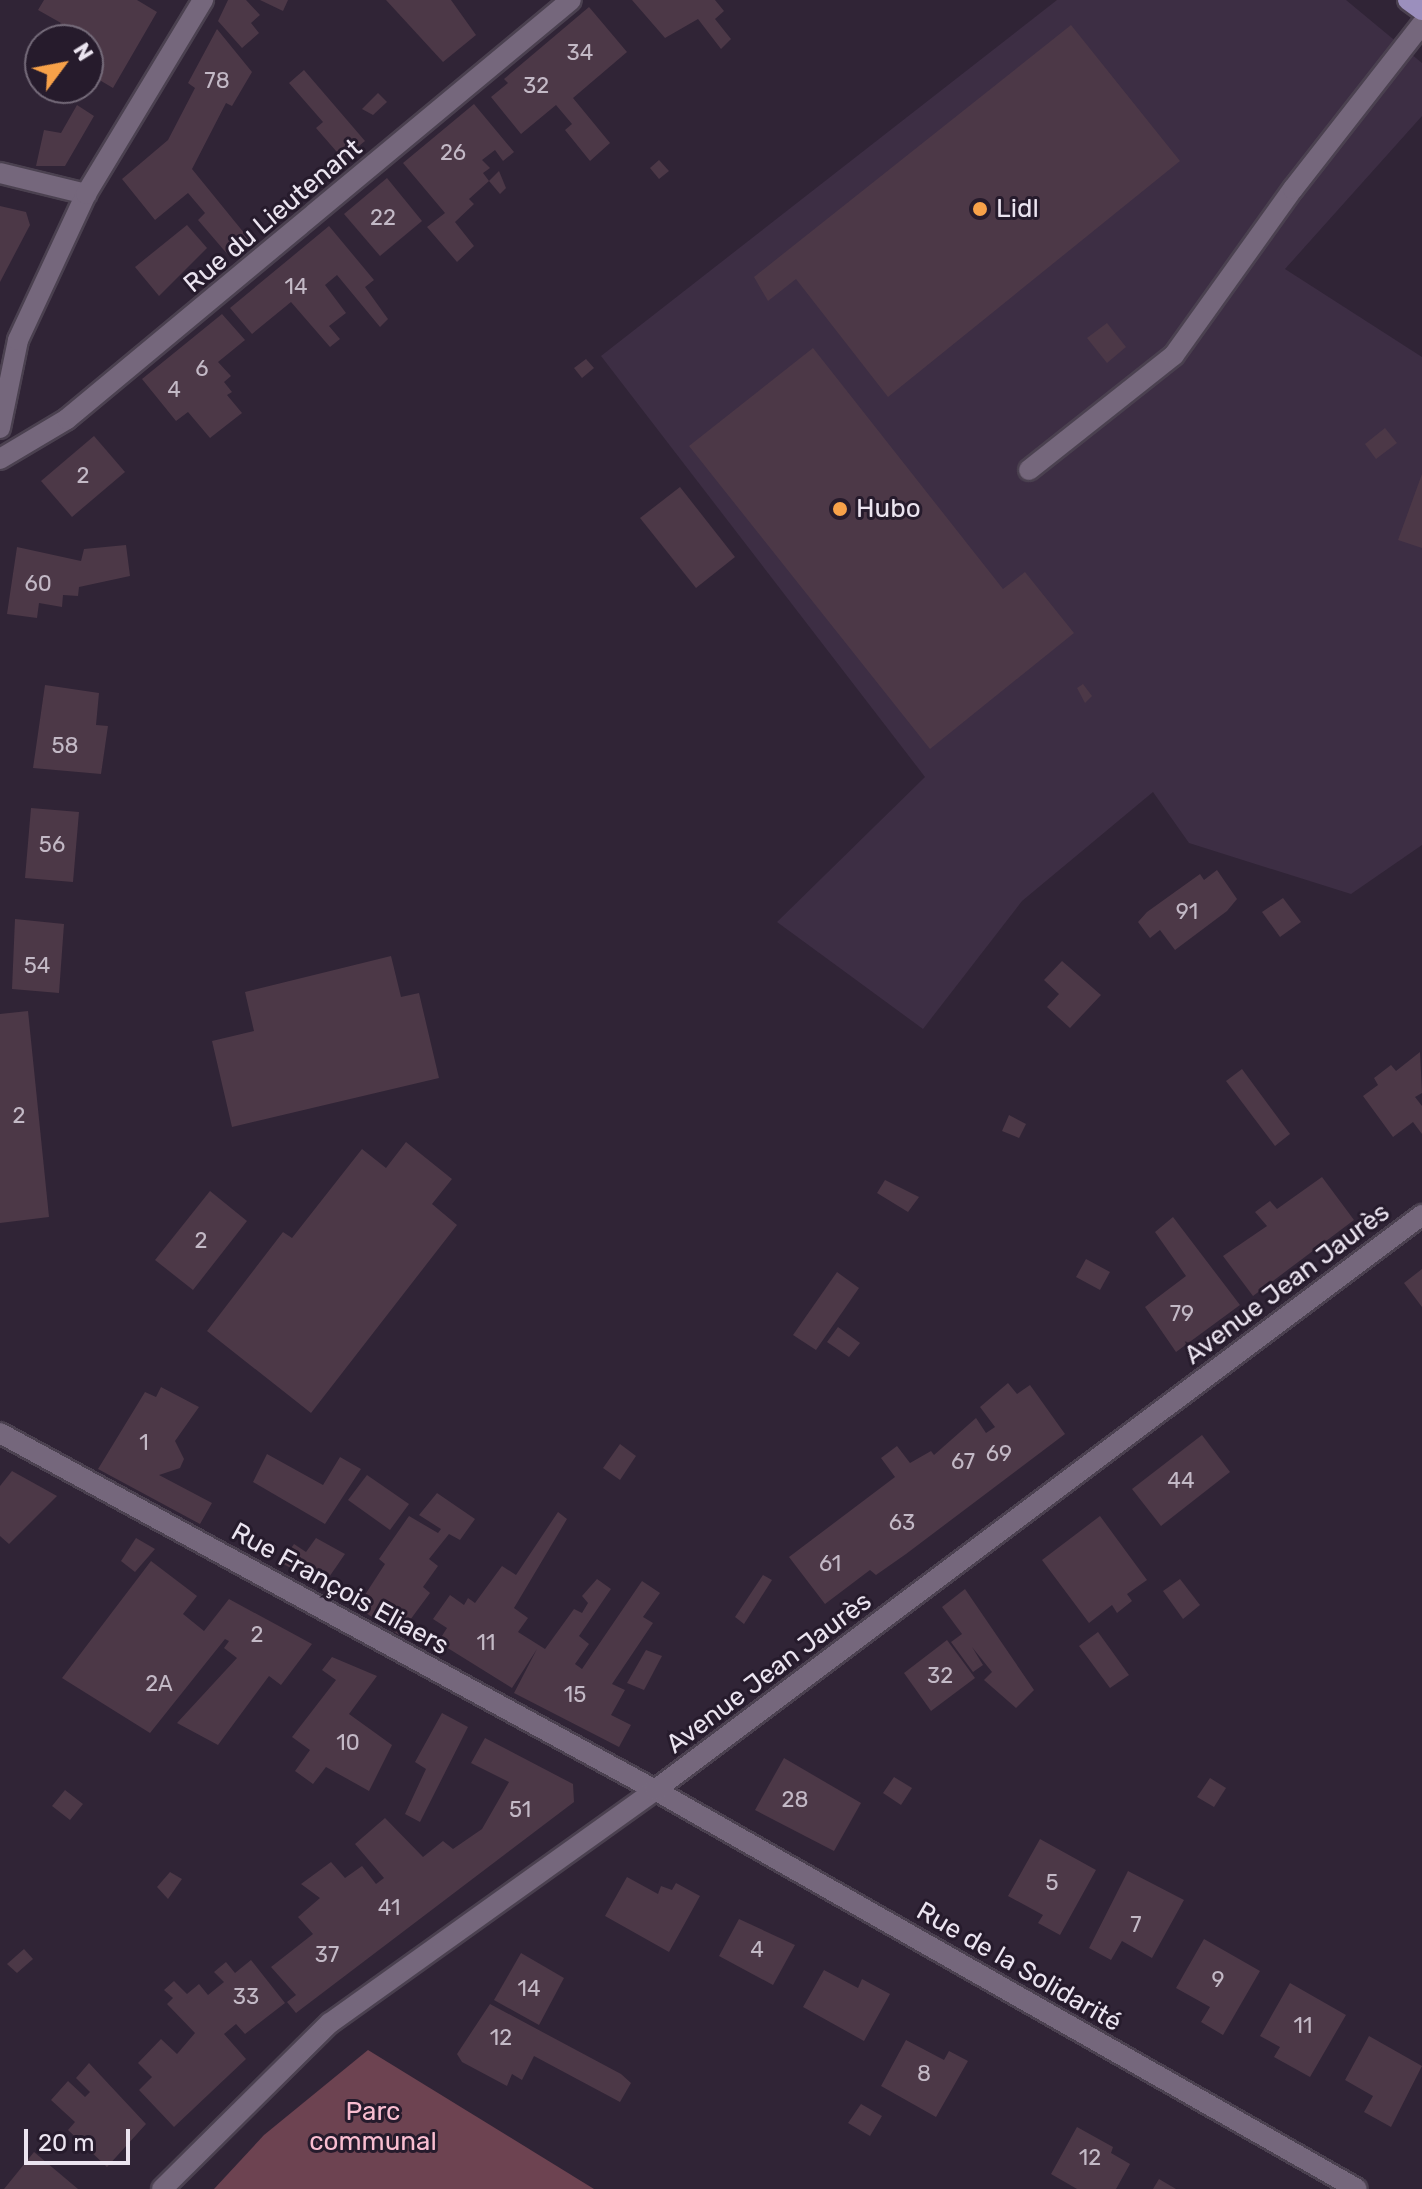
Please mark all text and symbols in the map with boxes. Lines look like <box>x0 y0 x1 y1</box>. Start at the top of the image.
north arrow <box>24 24 104 104</box>
text: N <box>67 38 99 66</box>
house number: 34 <box>567 40 593 66</box>
house number: 78 <box>204 68 230 94</box>
house number: 32 <box>523 73 549 99</box>
street label: Rue du Lieutenant <box>178 132 368 300</box>
house number: 26 <box>440 140 466 166</box>
place label: Lidl <box>996 193 1039 225</box>
marker: Lidl <box>971 200 989 218</box>
house number: 22 <box>370 205 396 231</box>
house number: 14 <box>284 274 308 300</box>
house number: 6 <box>195 356 209 382</box>
house number: 4 <box>167 377 181 403</box>
house number: 2 <box>77 463 89 489</box>
place label: Hubo <box>856 493 921 525</box>
marker: Hubo <box>831 500 849 518</box>
house number: 60 <box>24 571 52 597</box>
house number: 58 <box>51 733 79 759</box>
house number: 56 <box>39 832 65 858</box>
house number: 91 <box>1176 899 1198 925</box>
house number: 54 <box>24 953 50 979</box>
house number: 2 <box>13 1103 25 1129</box>
street label: Avenue Jean Jaurès <box>1178 1197 1396 1371</box>
house number: 2 <box>195 1228 207 1254</box>
house number: 79 <box>1170 1301 1194 1327</box>
house number: 1 <box>139 1430 149 1456</box>
house number: 69 <box>986 1441 1012 1467</box>
house number: 67 <box>951 1449 975 1475</box>
house number: 44 <box>1167 1468 1195 1494</box>
house number: 63 <box>889 1510 915 1536</box>
street label: Rue François Eliaers <box>226 1516 454 1662</box>
house number: 61 <box>819 1551 841 1577</box>
street label: Avenue Jean Jaurès <box>660 1586 878 1760</box>
house number: 2 <box>251 1622 263 1648</box>
house number: 11 <box>477 1630 495 1656</box>
house number: 32 <box>927 1663 953 1689</box>
house number: 2A <box>145 1671 173 1697</box>
house number: 15 <box>564 1682 586 1708</box>
house number: 10 <box>336 1730 360 1756</box>
house number: 28 <box>782 1787 808 1813</box>
house number: 51 <box>509 1797 531 1823</box>
house number: 5 <box>1045 1870 1059 1896</box>
house number: 41 <box>378 1895 400 1921</box>
street label: Rue de la Solidarité <box>911 1896 1127 2038</box>
house number: 7 <box>1130 1912 1142 1938</box>
house number: 4 <box>750 1937 764 1963</box>
house number: 37 <box>315 1942 339 1968</box>
house number: 9 <box>1211 1967 1225 1993</box>
house number: 14 <box>517 1976 541 2002</box>
house number: 33 <box>233 1984 259 2010</box>
house number: 11 <box>1294 2013 1312 2039</box>
house number: 12 <box>490 2025 512 2051</box>
house number: 8 <box>917 2061 931 2087</box>
park label: Parc communal <box>309 2096 437 2158</box>
scale bar <box>28 2113 134 2163</box>
text: 20 m <box>38 2129 95 2157</box>
house number: 12 <box>1079 2145 1101 2171</box>

